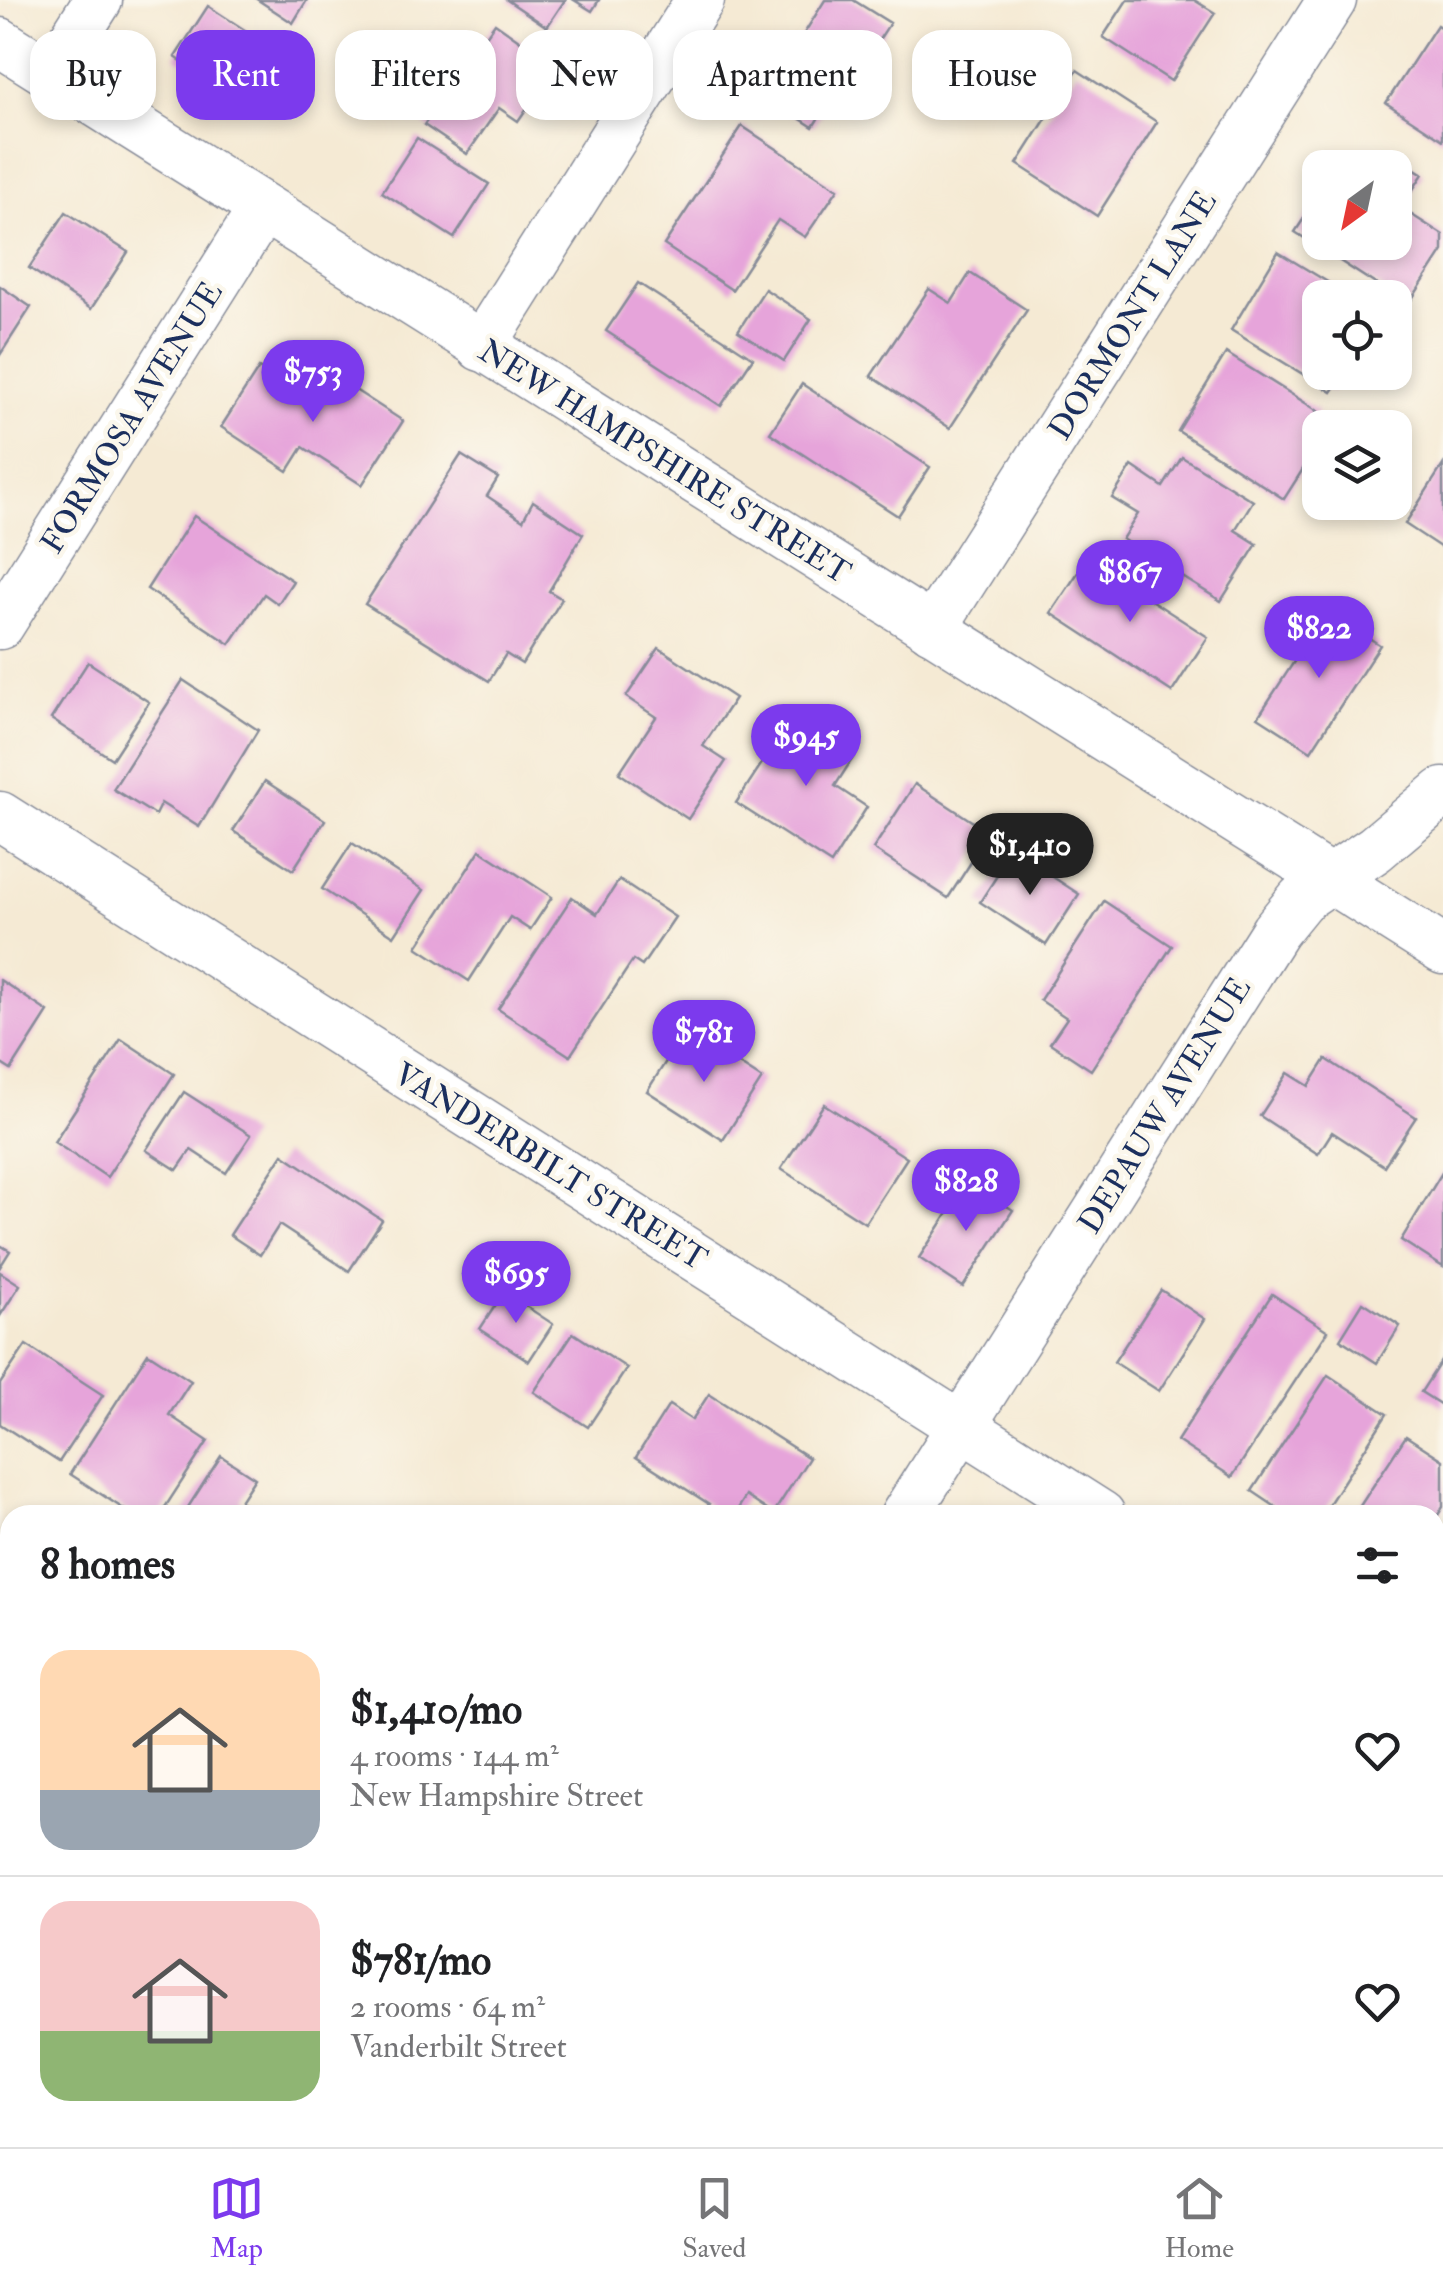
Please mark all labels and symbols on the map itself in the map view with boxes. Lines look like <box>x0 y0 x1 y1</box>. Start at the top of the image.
north arrow <box>1302 150 1412 260</box>
street label: DORMONT LANE <box>1040 184 1226 447</box>
street label: FORMOSA AVENUE <box>32 274 232 561</box>
street label: NEW HAMPSHIRE STREET <box>471 331 858 593</box>
pin: $753 <box>254 340 372 425</box>
pin: $867 <box>1071 540 1189 625</box>
pin: $822 <box>1260 596 1378 681</box>
pin: $945 <box>747 704 865 789</box>
pin: $1,410 <box>949 813 1111 898</box>
street label: DEPAUW AVENUE <box>1070 970 1260 1241</box>
pin: $781 <box>645 1000 763 1085</box>
street label: VANDERBILT STREET <box>387 1054 715 1280</box>
pin: $828 <box>907 1149 1025 1234</box>
pin: $695 <box>457 1241 575 1326</box>

